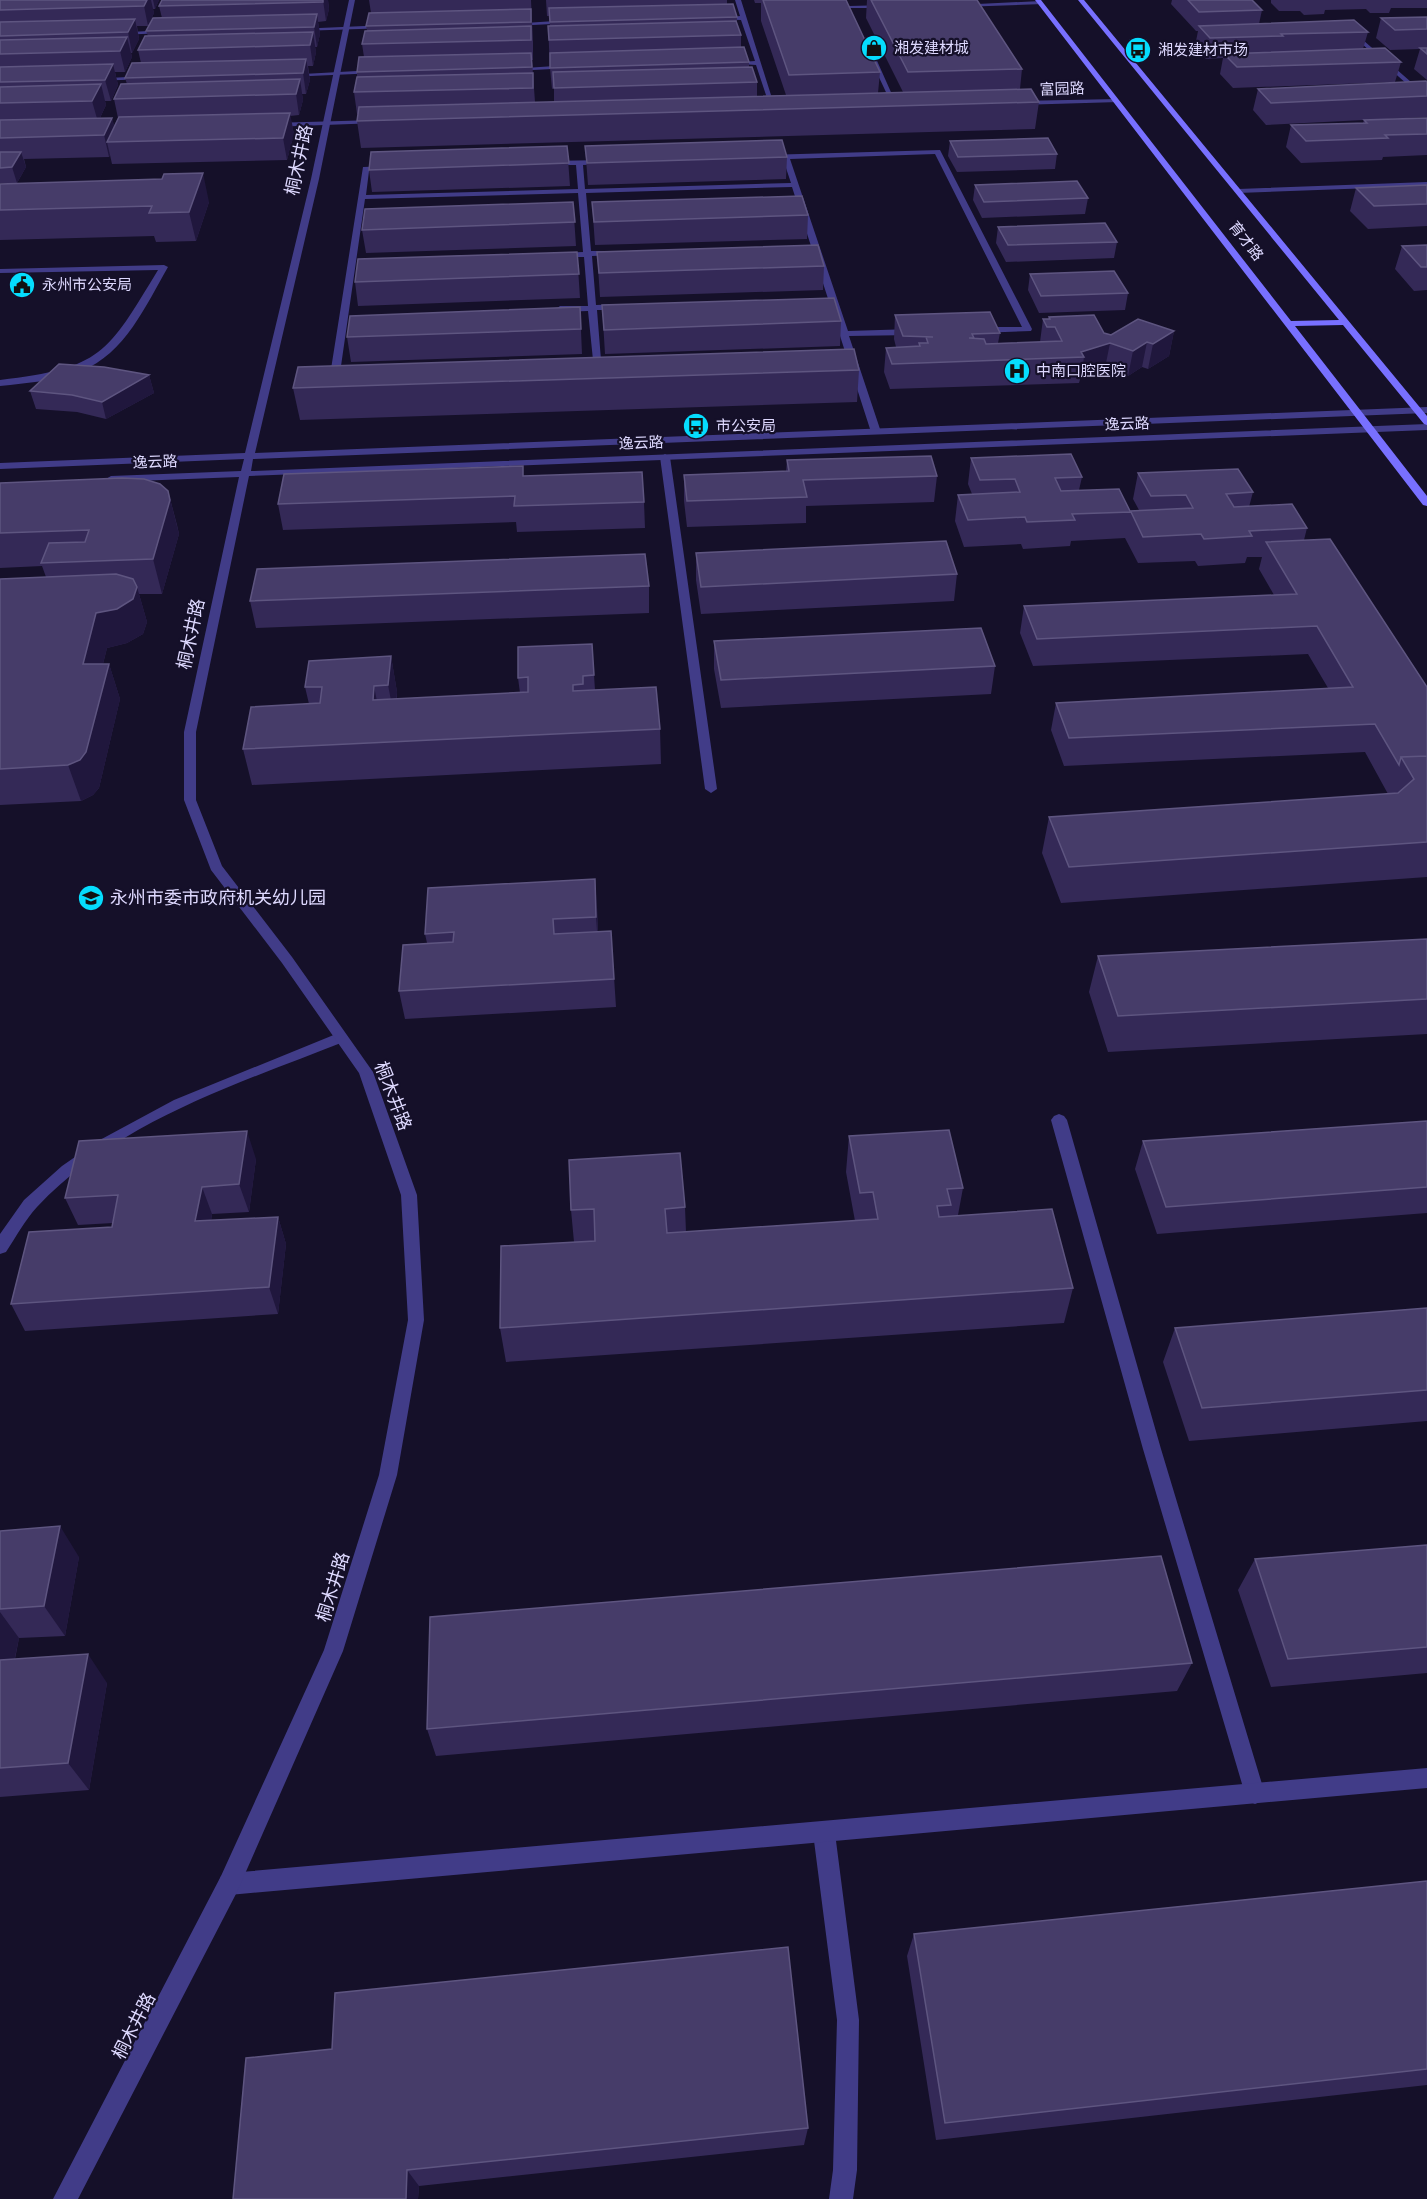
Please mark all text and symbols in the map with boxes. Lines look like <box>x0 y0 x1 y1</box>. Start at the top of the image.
shop icon: 湘发建材城 <box>859 33 889 63</box>
bus stop icon: 湘发建材市场 <box>1123 35 1153 65</box>
place label: 湘发建材城 <box>894 38 969 57</box>
place label: 湘发建材市场 <box>1158 40 1248 59</box>
street label: 富园路 <box>1039 78 1085 99</box>
street label: 桐木井路 <box>280 122 317 198</box>
street label: 育才路 <box>1225 217 1268 264</box>
public building icon: 永州市公安局 <box>7 270 37 300</box>
place label: 永州市公安局 <box>42 275 132 294</box>
hospital icon: 中南口腔医院 <box>1002 356 1032 386</box>
place label: 中南口腔医院 <box>1036 361 1126 380</box>
bus stop icon: 市公安局 <box>681 411 711 441</box>
street label: 逸云路 <box>1104 413 1150 434</box>
place label: 市公安局 <box>716 416 776 435</box>
street label: 逸云路 <box>618 432 664 453</box>
street label: 逸云路 <box>132 451 178 472</box>
street label: 桐木井路 <box>172 596 209 672</box>
school or university icon: 永州市委市政府机关幼儿园 <box>76 883 106 913</box>
place label: 永州市委市政府机关幼儿园 <box>110 886 326 909</box>
street label: 桐木井路 <box>370 1058 417 1134</box>
street label: 桐木井路 <box>311 1549 354 1625</box>
street label: 桐木井路 <box>107 1988 160 2063</box>

